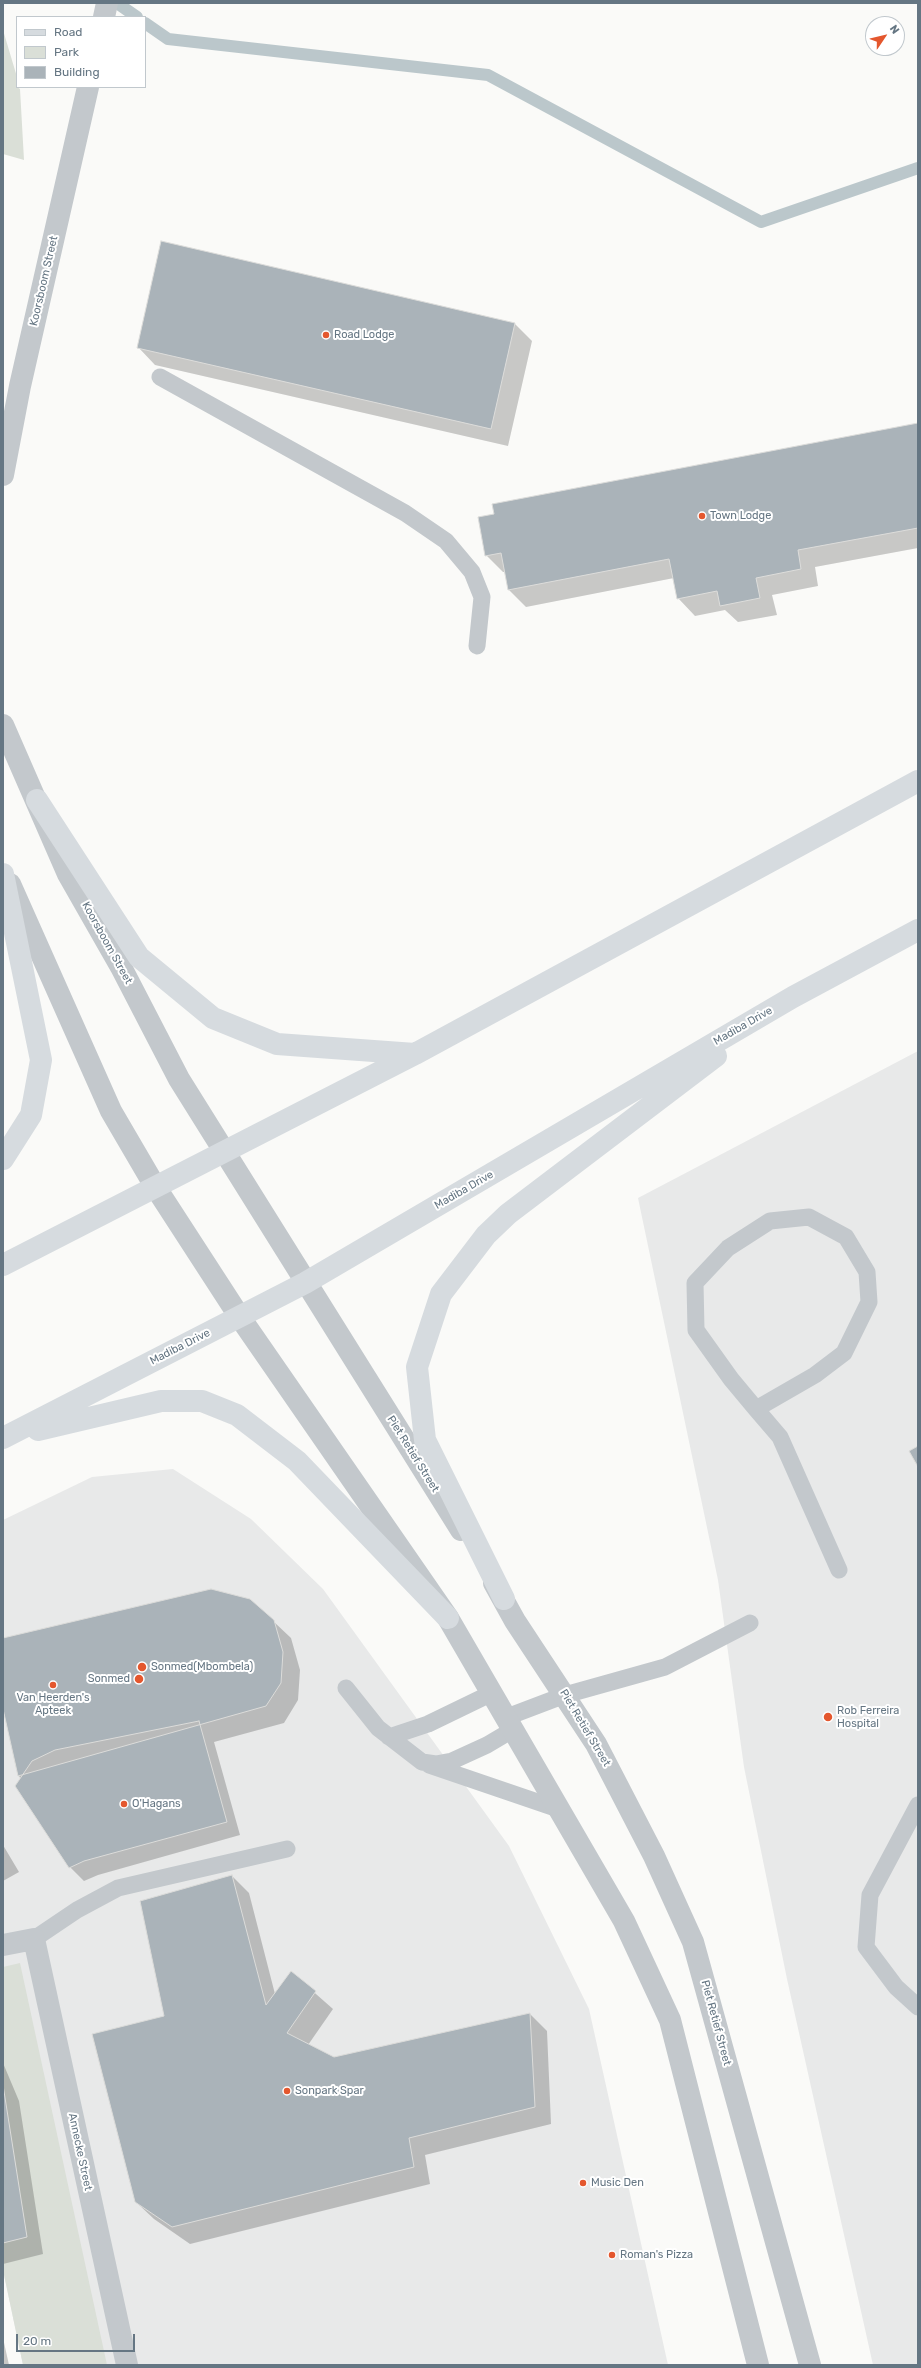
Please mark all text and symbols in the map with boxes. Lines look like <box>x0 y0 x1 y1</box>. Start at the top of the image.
legend <box>16 16 146 88</box>
north arrow <box>865 16 905 56</box>
text: N <box>887 22 902 36</box>
text: Road <box>54 25 82 39</box>
text: Park <box>54 45 79 59</box>
text: Building <box>54 65 100 79</box>
street label: Koorsboom Street <box>27 235 61 327</box>
place label: Road Lodge <box>334 328 394 342</box>
marker: Road Lodge <box>321 330 331 340</box>
place label: Town Lodge <box>710 509 771 523</box>
marker: Town Lodge <box>697 511 707 521</box>
street label: Koorsboom Street <box>79 900 135 986</box>
street label: Madiba Drive <box>711 1004 775 1048</box>
street label: Madiba Drive <box>432 1168 496 1212</box>
street label: Madiba Drive <box>148 1326 212 1368</box>
street label: Piet Retief Street <box>384 1413 442 1495</box>
place label: Sonmed(Mbombela) <box>151 1660 253 1674</box>
marker: Sonmed(Mbombela) <box>136 1661 148 1673</box>
place label: Sonmed <box>88 1672 130 1686</box>
marker: Sonmed <box>133 1673 145 1685</box>
marker: Van Heerden's Apteek <box>48 1680 58 1690</box>
street label: Piet Retief Street <box>557 1687 613 1769</box>
place label: Van Heerden's Apteek <box>16 1691 90 1717</box>
place label: Rob Ferreira Hospital <box>837 1704 899 1730</box>
marker: Rob Ferreira Hospital <box>822 1711 834 1723</box>
place label: O'Hagans <box>132 1797 181 1811</box>
marker: O'Hagans <box>119 1799 129 1809</box>
street label: Piet Retief Street <box>698 1979 734 2067</box>
place label: Sonpark Spar <box>295 2084 364 2098</box>
marker: Sonpark Spar <box>282 2086 292 2096</box>
street label: Annecke Street <box>65 2112 95 2192</box>
place label: Music Den <box>591 2176 644 2190</box>
marker: Music Den <box>578 2178 588 2188</box>
place label: Roman's Pizza <box>620 2248 693 2262</box>
marker: Roman's Pizza <box>607 2250 617 2260</box>
scale bar <box>18 2326 137 2352</box>
text: 20 m <box>23 2334 51 2348</box>

